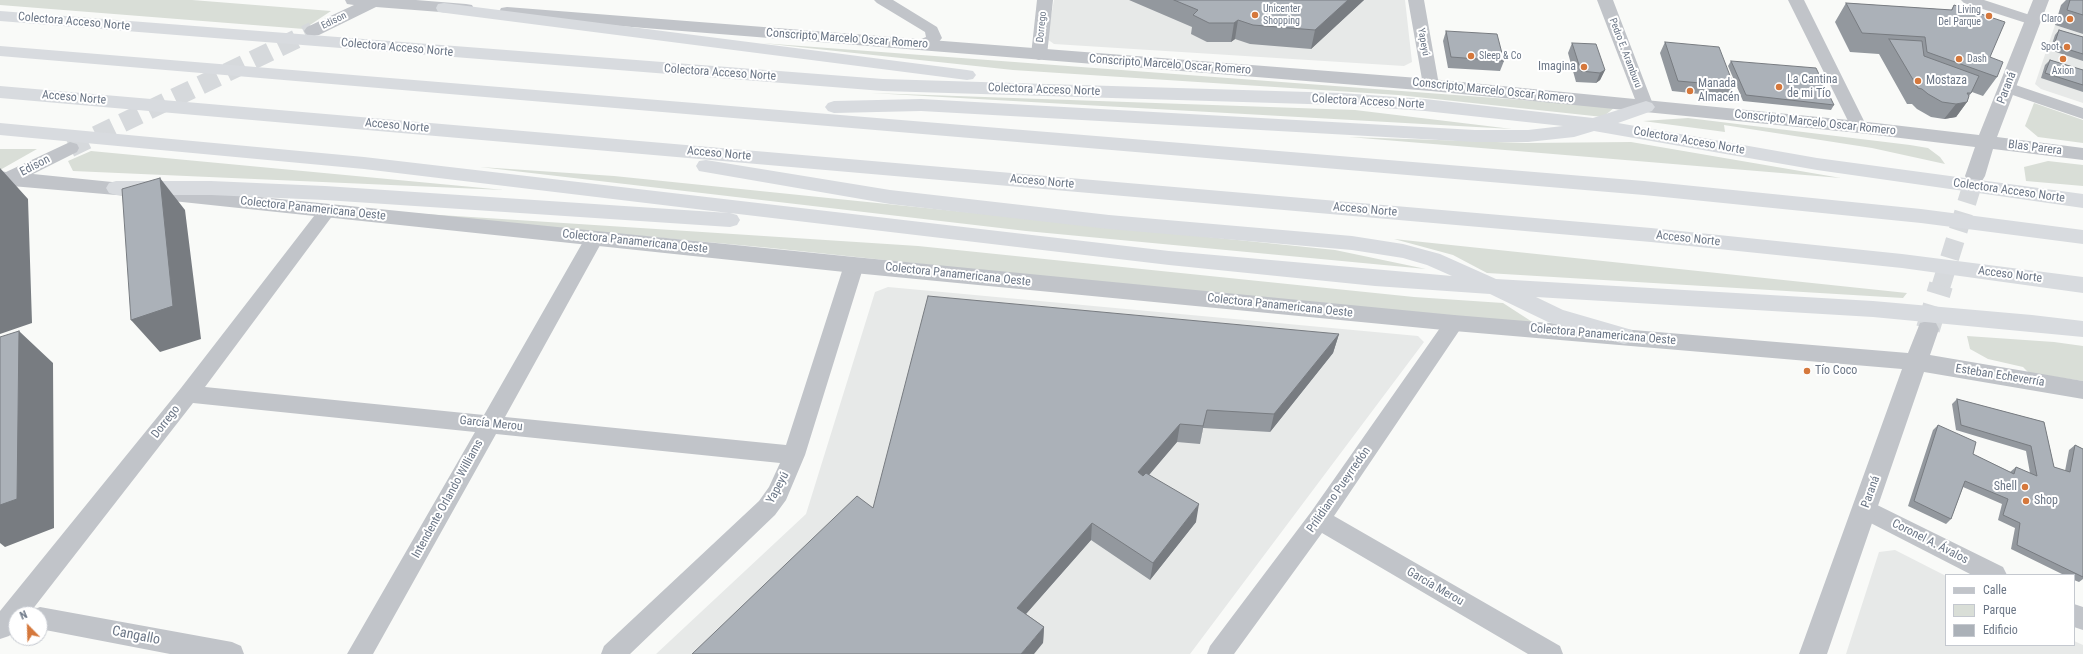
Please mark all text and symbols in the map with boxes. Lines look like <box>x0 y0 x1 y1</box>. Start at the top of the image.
place label: Unicenter Shopping <box>1263 3 1301 26</box>
place label: Living Del Parque <box>1938 4 1981 28</box>
street label: Colectora Acceso Norte <box>17 10 131 34</box>
street label: Edison <box>319 10 349 32</box>
marker: Unicenter Shopping <box>1250 10 1260 20</box>
street label: Dorrego <box>1034 11 1050 43</box>
marker: Living Del Parque <box>1984 11 1994 21</box>
place label: Claro <box>2041 13 2062 25</box>
marker: Claro <box>2065 14 2075 24</box>
street label: Pedro E. Aramburu <box>1606 16 1644 90</box>
street label: Conscripto Marcelo Oscar Romero <box>766 26 928 52</box>
street label: Yapeyú <box>1415 27 1431 57</box>
street label: Colectora Acceso Norte <box>340 36 454 60</box>
place label: Spot <box>2041 41 2059 53</box>
marker: Spot <box>2062 42 2072 52</box>
place label: Sleep & Co <box>1479 50 1522 62</box>
marker: Sleep & Co <box>1466 51 1476 61</box>
street label: Conscripto Marcelo Oscar Romero <box>1089 52 1251 78</box>
place label: Dash <box>1967 53 1987 65</box>
marker: Dash <box>1954 54 1964 64</box>
marker: Axion <box>2058 54 2068 64</box>
place label: Imagina <box>1538 60 1576 74</box>
street label: Colectora Acceso Norte <box>663 62 777 84</box>
marker: Imagina <box>1579 62 1589 72</box>
place label: Axion <box>2052 65 2074 77</box>
street label: Paraná <box>1994 70 2020 106</box>
place label: La Cantina de mi Tío <box>1787 73 1837 101</box>
place label: Mostaza <box>1926 74 1967 88</box>
street label: Conscripto Marcelo Oscar Romero <box>1412 75 1574 107</box>
marker: Mostaza <box>1913 76 1923 86</box>
place label: Manada Almacén <box>1698 77 1739 105</box>
street label: Colectora Acceso Norte <box>987 81 1101 99</box>
marker: La Cantina de mi Tío <box>1774 82 1784 92</box>
marker: Manada Almacén <box>1685 86 1695 96</box>
street label: Acceso Norte <box>41 88 107 108</box>
street label: Colectora Acceso Norte <box>1311 92 1425 112</box>
street label: Conscripto Marcelo Oscar Romero <box>1734 107 1896 139</box>
street label: Acceso Norte <box>364 116 430 136</box>
street label: Colectora Acceso Norte <box>1632 124 1746 158</box>
street label: Blas Parera <box>2007 138 2063 158</box>
street label: Acceso Norte <box>686 144 752 164</box>
street label: Edison <box>18 152 52 180</box>
street label: Acceso Norte <box>1009 172 1075 192</box>
street label: Colectora Acceso Norte <box>1952 176 2066 206</box>
street label: Colectora Panamericana Oeste <box>240 194 386 224</box>
street label: Acceso Norte <box>1332 200 1398 220</box>
street label: Colectora Panamericana Oeste <box>562 227 708 257</box>
street label: Acceso Norte <box>1655 228 1721 250</box>
street label: Colectora Panamericana Oeste <box>885 260 1031 290</box>
street label: Acceso Norte <box>1977 264 2043 286</box>
street label: Colectora Panamericana Oeste <box>1207 291 1353 321</box>
street label: Colectora Panamericana Oeste <box>1530 321 1676 349</box>
street label: Esteban Echeverría <box>1954 362 2046 390</box>
place label: Tío Coco <box>1815 364 1857 378</box>
marker: Tío Coco <box>1802 366 1812 376</box>
street label: Dorrego <box>149 403 183 441</box>
street label: García Merou <box>459 414 523 434</box>
street label: Intendente Orlando Williams <box>409 437 487 561</box>
street label: Prilidiano Pueyrredón <box>1304 444 1374 536</box>
street label: Yapeyú <box>764 470 792 506</box>
street label: Paraná <box>1859 474 1883 510</box>
place label: Shell <box>1994 480 2017 494</box>
marker: Shell <box>2020 482 2030 492</box>
place label: Shop <box>2034 494 2058 508</box>
marker: Shop <box>2021 496 2031 506</box>
street label: Coronel A. Ávalos <box>1889 517 1971 567</box>
street label: García Merou <box>1404 565 1466 609</box>
legend <box>1945 574 2075 646</box>
text: Calle <box>1983 583 2007 597</box>
text: Parque <box>1983 603 2016 617</box>
north arrow <box>8 606 48 646</box>
text: N <box>18 608 29 623</box>
street label: Cangallo <box>111 623 161 649</box>
text: Edificio <box>1983 623 2018 637</box>

